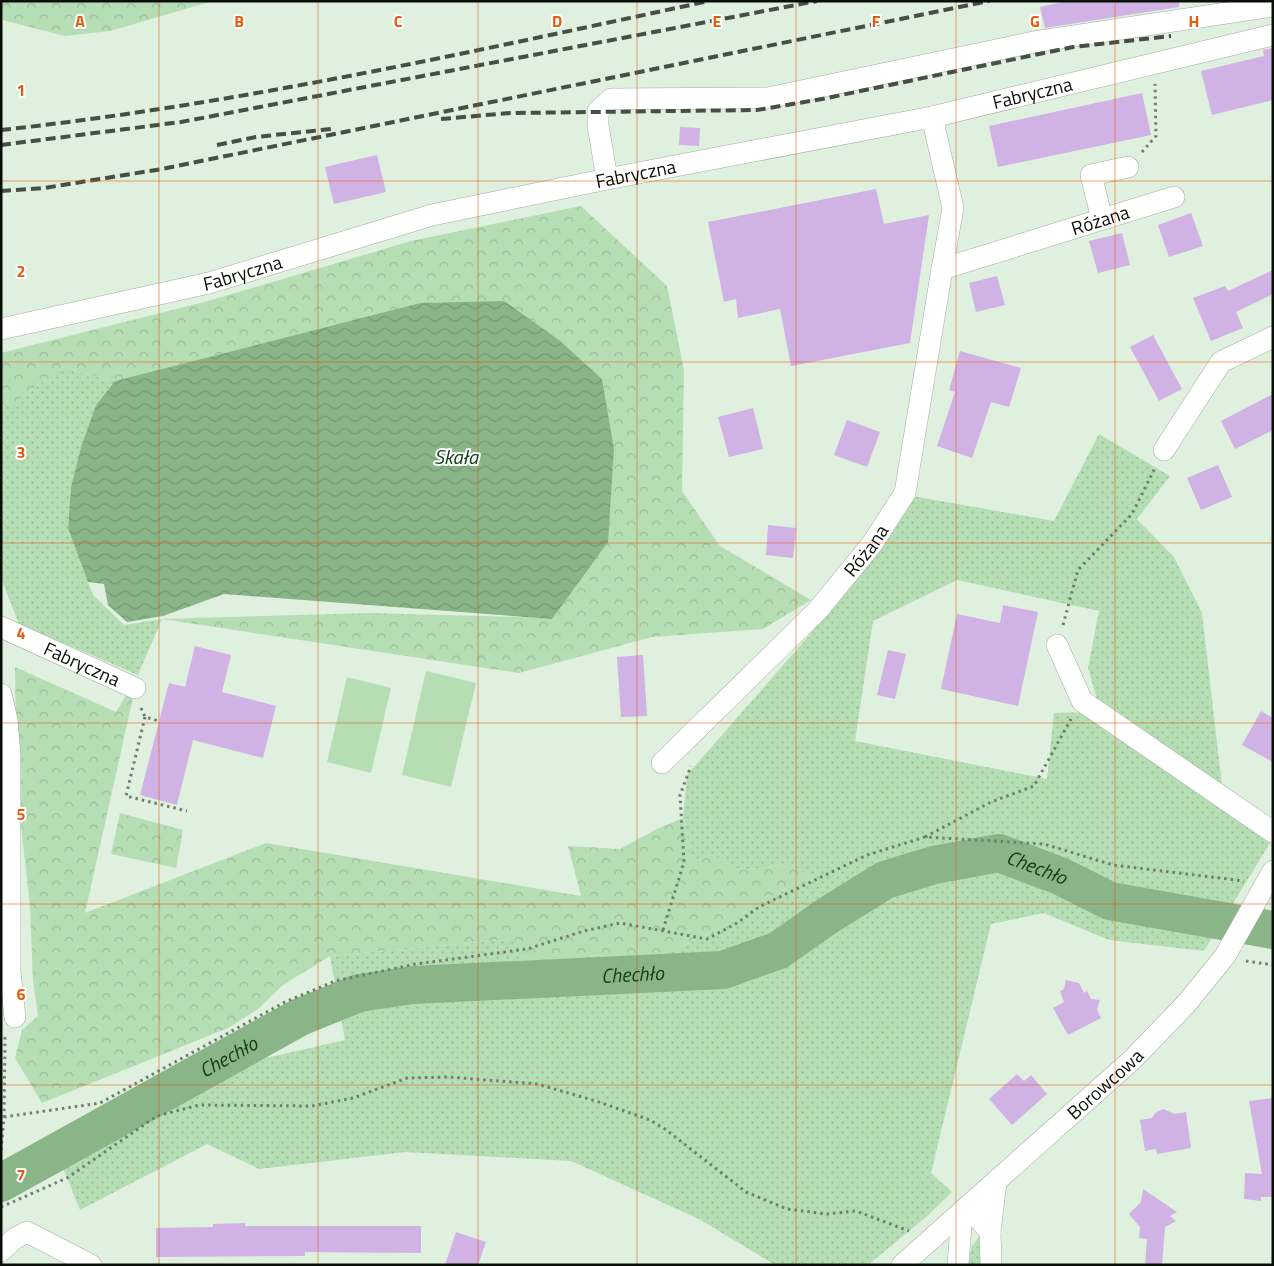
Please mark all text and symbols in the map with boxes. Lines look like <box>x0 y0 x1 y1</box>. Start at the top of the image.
text: A <box>75 9 85 33</box>
text: B <box>234 9 244 33</box>
text: C <box>394 9 403 33</box>
text: D <box>552 9 562 33</box>
text: E <box>713 9 722 33</box>
text: F <box>872 9 881 33</box>
text: G <box>1030 9 1040 33</box>
text: H <box>1189 9 1199 33</box>
street label: Fabryczna <box>989 69 1076 116</box>
text: 1 <box>17 78 25 102</box>
street label: Fabryczna <box>593 151 679 195</box>
street label: Różana <box>1067 197 1133 242</box>
street label: Fabryczna <box>200 246 286 298</box>
text: 2 <box>17 259 25 283</box>
text: 3 <box>17 440 25 464</box>
water label: Skała <box>434 441 479 472</box>
street label: Różana <box>836 518 895 583</box>
text: 4 <box>17 621 26 645</box>
street label: Fabryczna <box>39 633 126 694</box>
text: 5 <box>17 802 26 826</box>
water label: Chechło <box>1002 841 1074 893</box>
water label: Chechło <box>600 957 666 991</box>
text: 6 <box>17 982 26 1006</box>
water label: Chechło <box>193 1027 264 1085</box>
street label: Borowcowa <box>1060 1041 1150 1126</box>
text: 7 <box>17 1163 25 1187</box>

